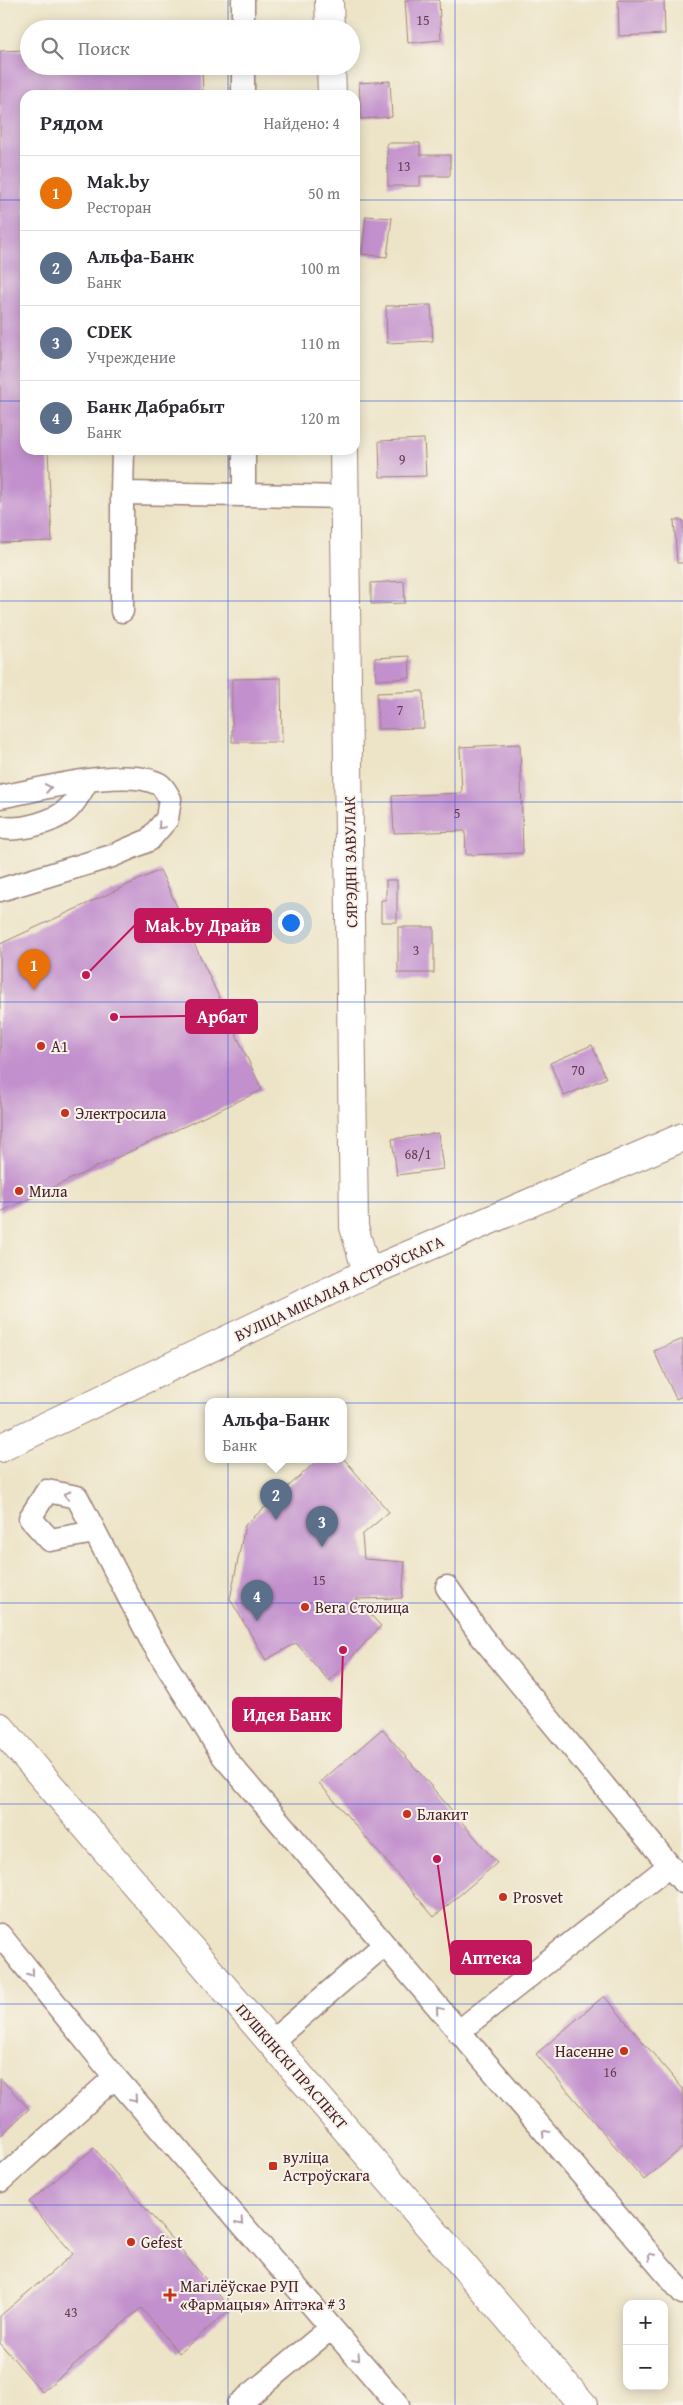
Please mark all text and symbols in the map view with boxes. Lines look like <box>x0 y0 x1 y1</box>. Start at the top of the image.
house number: 15 <box>416 10 430 30</box>
search box <box>20 20 360 75</box>
icon: search <box>38 34 66 62</box>
text: Поиск <box>78 34 130 62</box>
text: Рядом <box>40 107 103 138</box>
text: Найдено: 4 <box>263 111 340 135</box>
house number: 13 <box>397 156 411 176</box>
text: Mak.by <box>87 167 149 195</box>
text: 1 <box>52 181 60 205</box>
text: 50 m <box>308 181 340 205</box>
text: Ресторан <box>87 195 152 219</box>
text: Альфа-Банк <box>87 242 194 270</box>
text: 2 <box>52 256 60 280</box>
text: 100 m <box>300 256 340 280</box>
text: Банк <box>87 270 121 294</box>
text: CDEK <box>87 317 132 345</box>
text: 3 <box>52 331 60 355</box>
text: 110 m <box>300 331 340 355</box>
text: Учреждение <box>87 345 176 369</box>
text: Банк Дабрабыт <box>87 392 224 420</box>
text: 4 <box>52 406 60 430</box>
text: 120 m <box>300 406 340 430</box>
text: Банк <box>87 420 121 444</box>
house number: 9 <box>399 449 406 469</box>
house number: 7 <box>397 700 404 720</box>
one-way arrow <box>44 783 52 794</box>
street label: СЯРЭДНІ ЗАВУЛАК <box>337 796 363 928</box>
house number: 5 <box>454 803 460 823</box>
one-way arrow <box>157 821 166 830</box>
callout: Маk.by Драйв <box>135 909 271 942</box>
your location <box>278 910 304 936</box>
text: Маk.by Драйв <box>145 912 261 939</box>
house number: 3 <box>413 940 419 960</box>
pin: 1 <box>18 949 50 990</box>
callout: Арбат <box>186 1000 257 1033</box>
text: Арбат <box>197 1003 248 1030</box>
place label: A1 <box>51 1034 68 1058</box>
marker: A1 <box>35 1040 47 1052</box>
house number: 70 <box>571 1060 585 1080</box>
place label: Электросила <box>75 1101 167 1125</box>
marker: Электросила <box>59 1107 71 1119</box>
house number: 68/1 <box>405 1144 431 1164</box>
place label: Мила <box>29 1179 68 1203</box>
marker: Мила <box>13 1185 25 1197</box>
street label: ВУЛІЦА МІКАЛАЯ АСТРОЎСКАГА <box>230 1229 448 1347</box>
popup <box>205 1398 347 1463</box>
text: Альфа-Банк <box>222 1405 330 1433</box>
text: Банк <box>222 1433 257 1457</box>
pin: 2 <box>260 1479 292 1520</box>
one-way arrow <box>63 1490 72 1501</box>
pin: 3 <box>306 1506 338 1547</box>
house number: 15 <box>312 1570 326 1590</box>
pin: 4 <box>241 1580 273 1621</box>
place label: Вега Столица <box>315 1595 409 1619</box>
marker: Вега Столица <box>299 1601 311 1613</box>
callout: Идея Банк <box>233 1698 341 1731</box>
text: Идея Банк <box>243 1701 332 1728</box>
place label: Блакит <box>417 1802 468 1826</box>
marker: Блакит <box>401 1808 413 1820</box>
place label: Prosvet <box>513 1885 564 1909</box>
marker: Prosvet <box>497 1891 509 1903</box>
callout: Аптека <box>451 1941 531 1974</box>
text: Аптека <box>461 1944 522 1971</box>
one-way arrow <box>25 1967 33 1976</box>
street label: ПУШКІНСКІ ПРАСПЕКТ <box>230 1998 354 2134</box>
one-way arrow <box>436 2006 445 2015</box>
place label: Насенне <box>555 2039 614 2063</box>
marker: Насенне <box>618 2045 630 2057</box>
house number: 16 <box>603 2062 617 2082</box>
one-way arrow <box>128 2093 137 2102</box>
one-way arrow <box>542 2130 551 2139</box>
place label: вуліца Астроўскага <box>283 2145 370 2187</box>
marker: вуліца Астроўскага <box>267 2160 279 2172</box>
one-way arrow <box>234 2216 243 2225</box>
place label: Gefest <box>141 2230 183 2254</box>
marker: Gefest <box>125 2236 137 2248</box>
one-way arrow <box>648 2253 657 2262</box>
place label: Магілёўскае РУП «Фармацыя» Аптэка # 3 <box>180 2274 346 2316</box>
marker: Магілёўскае РУП «Фармацыя» Аптэка # 3 <box>164 2289 176 2301</box>
map controls <box>623 2300 668 2390</box>
button: + <box>623 2300 668 2345</box>
house number: 43 <box>64 2302 78 2322</box>
button: − <box>623 2345 668 2390</box>
one-way arrow <box>351 2353 360 2362</box>

